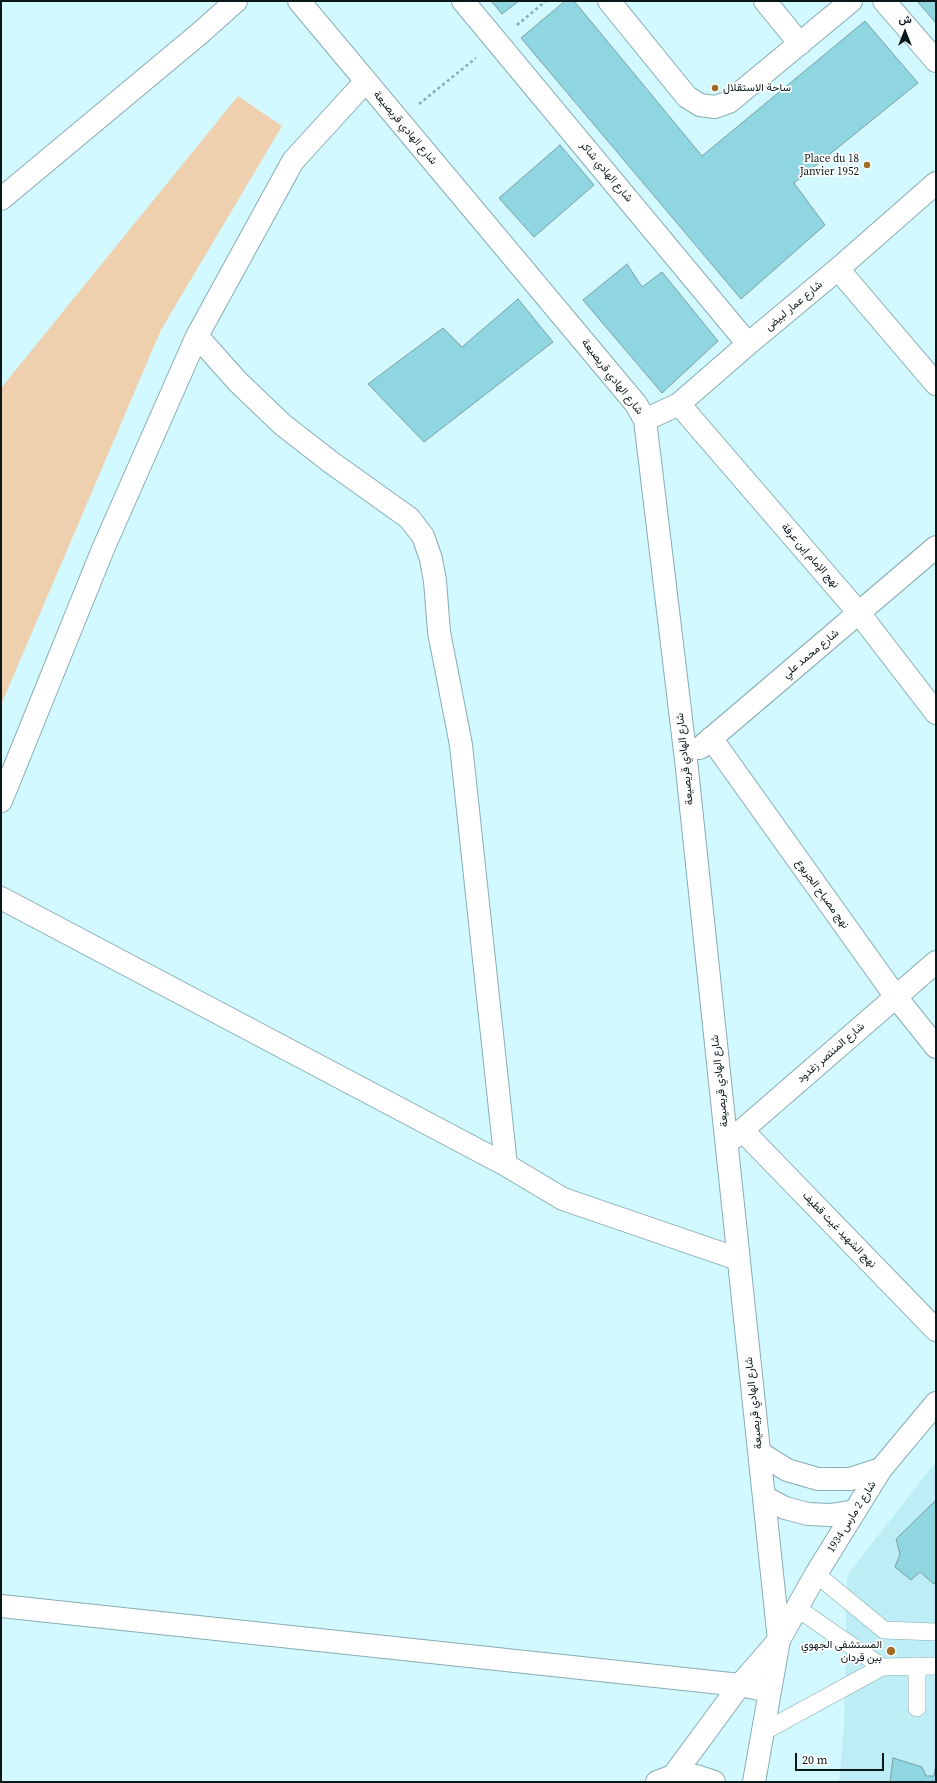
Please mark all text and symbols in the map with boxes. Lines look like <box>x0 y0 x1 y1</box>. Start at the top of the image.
north arrow <box>885 12 925 52</box>
text: ش <box>898 12 912 27</box>
place label: ساحة الاستقلال <box>723 81 791 95</box>
marker: ساحة الاستقلال <box>710 83 720 93</box>
street label: شارع الهادي قريصيعة <box>370 88 440 168</box>
street label: شارع الهادي شاكر <box>577 139 635 205</box>
place label: Place du 18 Janvier 1952 <box>800 152 859 178</box>
marker: Place du 18 Janvier 1952 <box>862 160 872 170</box>
street label: شارع عمار لبيض <box>763 278 825 334</box>
street label: شارع الهادي قريصيعة <box>578 336 646 418</box>
street label: نهج الإمام إبن عرفة <box>778 521 842 591</box>
street label: شارع محمد علي <box>780 627 842 681</box>
street label: شارع الهادي قريصيعة <box>674 712 696 806</box>
street label: نهج مصباح الجربوع <box>792 857 852 931</box>
street label: شارع المنتصر زغدود <box>794 1020 868 1086</box>
street label: شارع الهادي قريصيعة <box>709 1034 731 1128</box>
street label: نهج الشهيد غيث قطيف <box>799 1189 879 1271</box>
street label: شارع الهادي قريصيعة <box>743 1356 765 1450</box>
street label: شارع 2 مارس 1934 <box>825 1479 879 1555</box>
place label: المستشفى الجهوي ببن قردان <box>801 1638 882 1664</box>
marker: المستشفى الجهوي ببن قردان <box>885 1645 897 1657</box>
scale bar <box>797 1745 886 1771</box>
text: 20 m <box>802 1752 828 1768</box>

